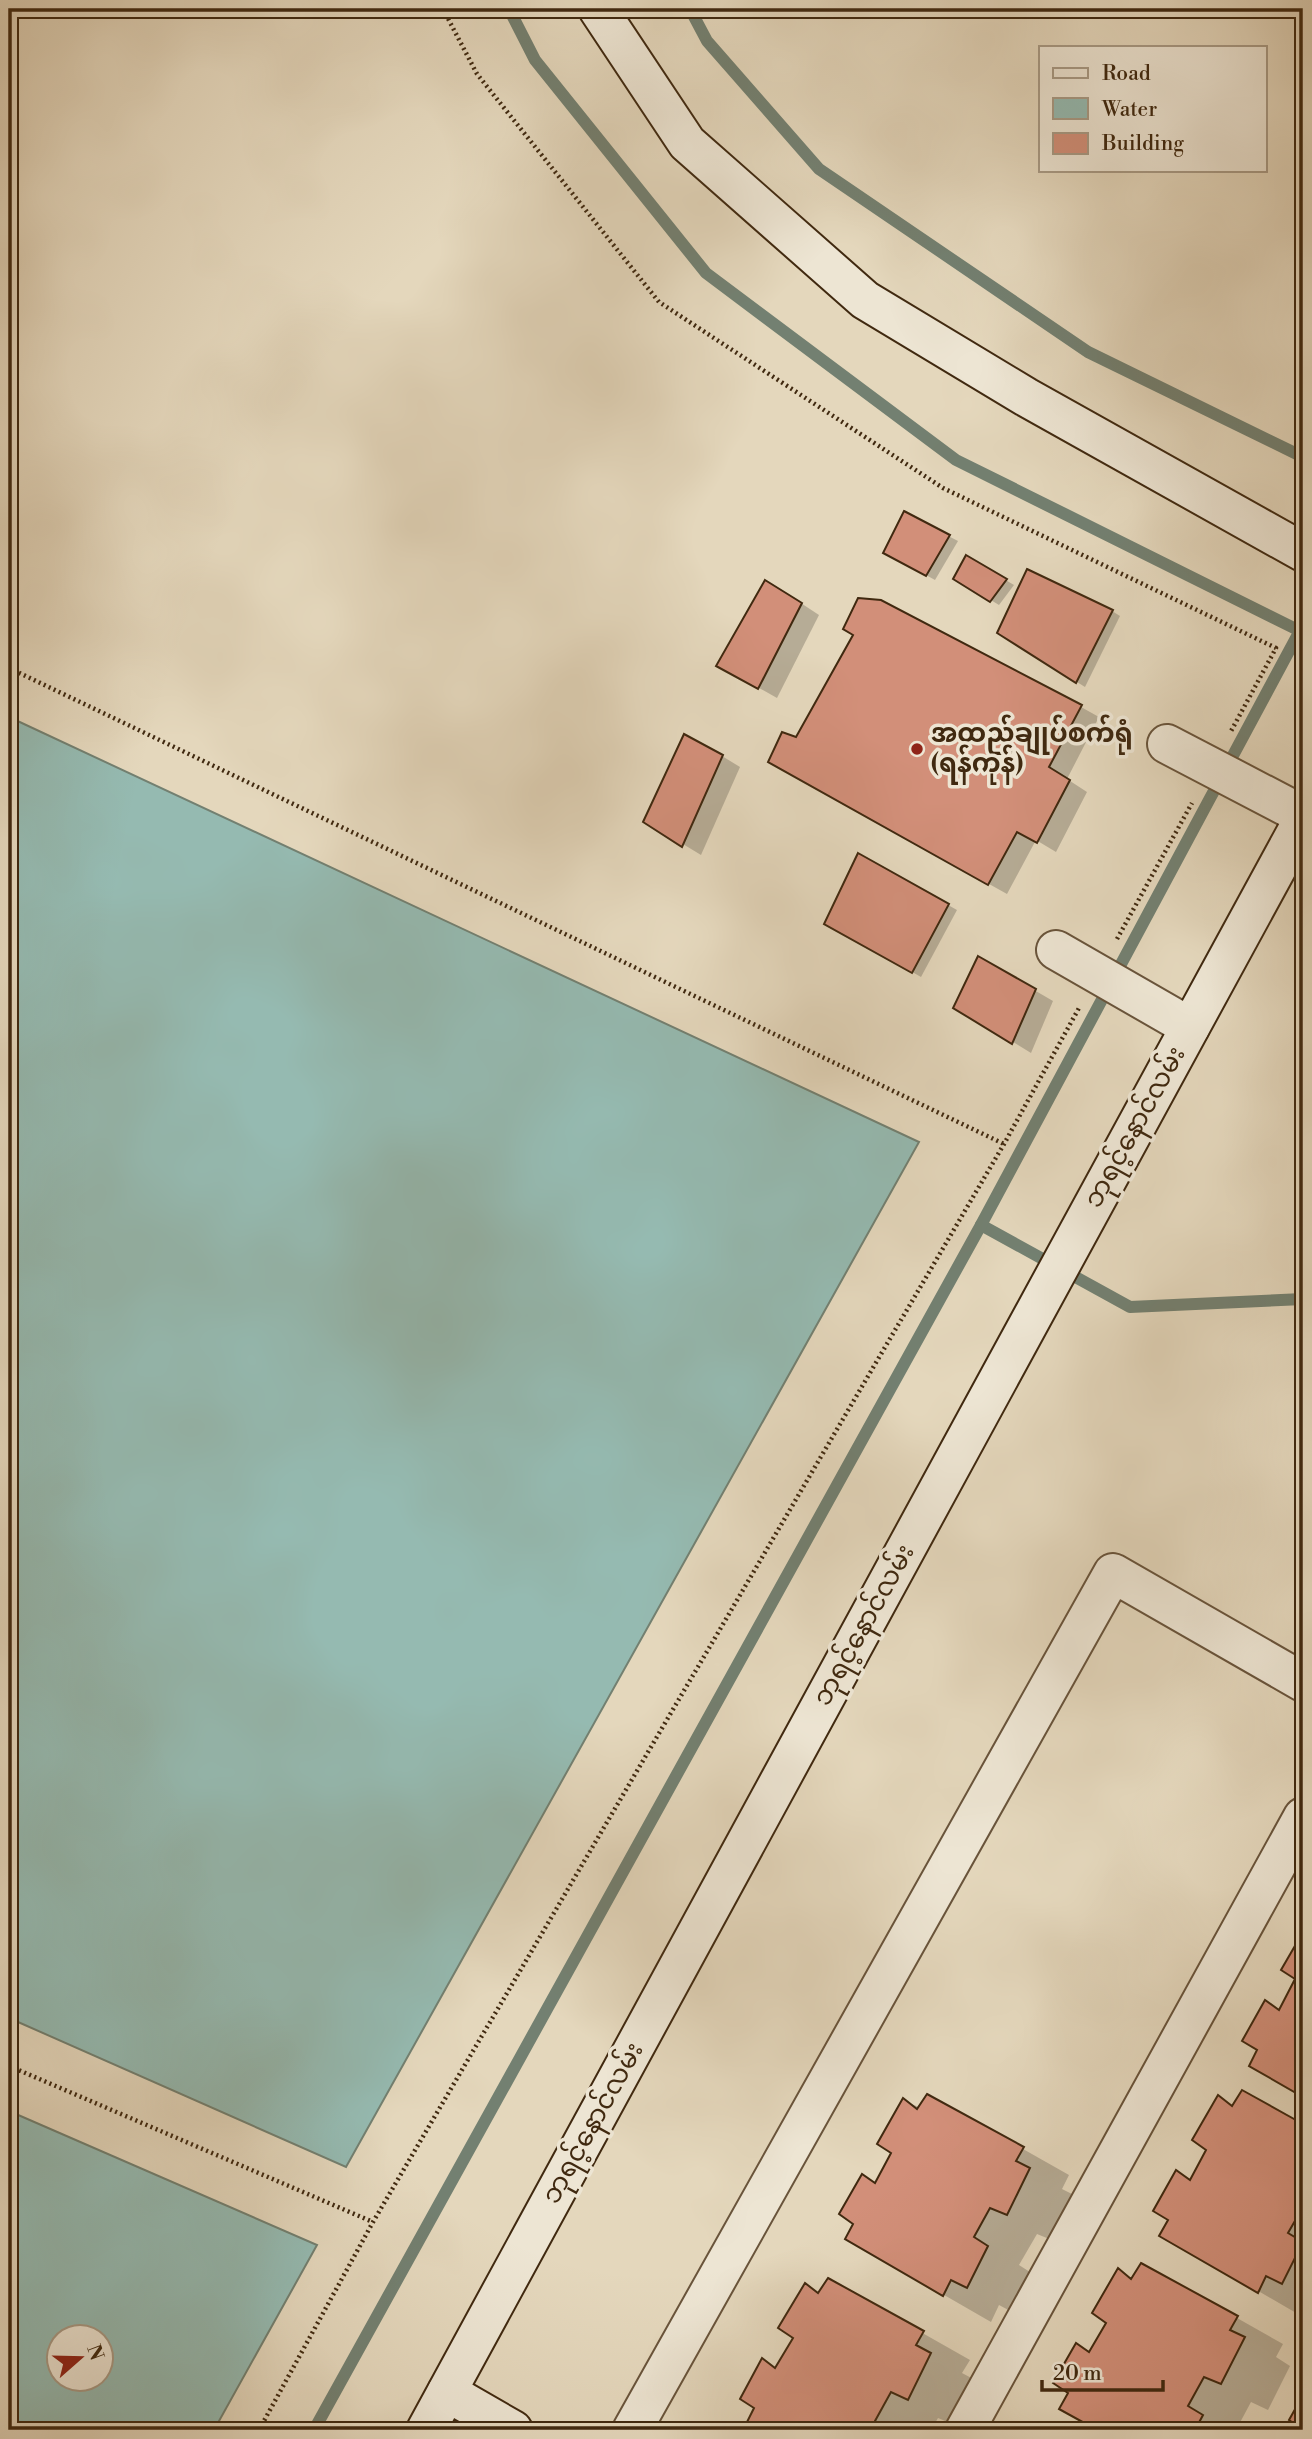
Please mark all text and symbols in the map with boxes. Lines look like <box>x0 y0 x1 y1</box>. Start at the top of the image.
legend <box>1039 46 1266 172</box>
text: Road <box>1102 61 1151 87</box>
text: Water <box>1101 97 1157 123</box>
text: Building <box>1101 131 1184 157</box>
place label: အထည်ချုပ်စက်ရုံ (ရန်ကုန်) <box>931 714 1133 785</box>
marker: အထည်ချုပ်စက်ရုံ (ရန်ကုန်) <box>909 741 925 757</box>
street label: ဘုရင့်နောင်လမ်း <box>1076 1040 1196 1215</box>
street label: ဘုရင့်နောင်လမ်း <box>805 1538 925 1713</box>
street label: ဘုရင့်နောင်လမ်း <box>534 2036 654 2211</box>
north arrow <box>46 2324 116 2394</box>
text: N <box>81 2341 109 2364</box>
scale bar <box>1042 2348 1163 2392</box>
text: 20 m <box>1053 2361 1102 2387</box>

